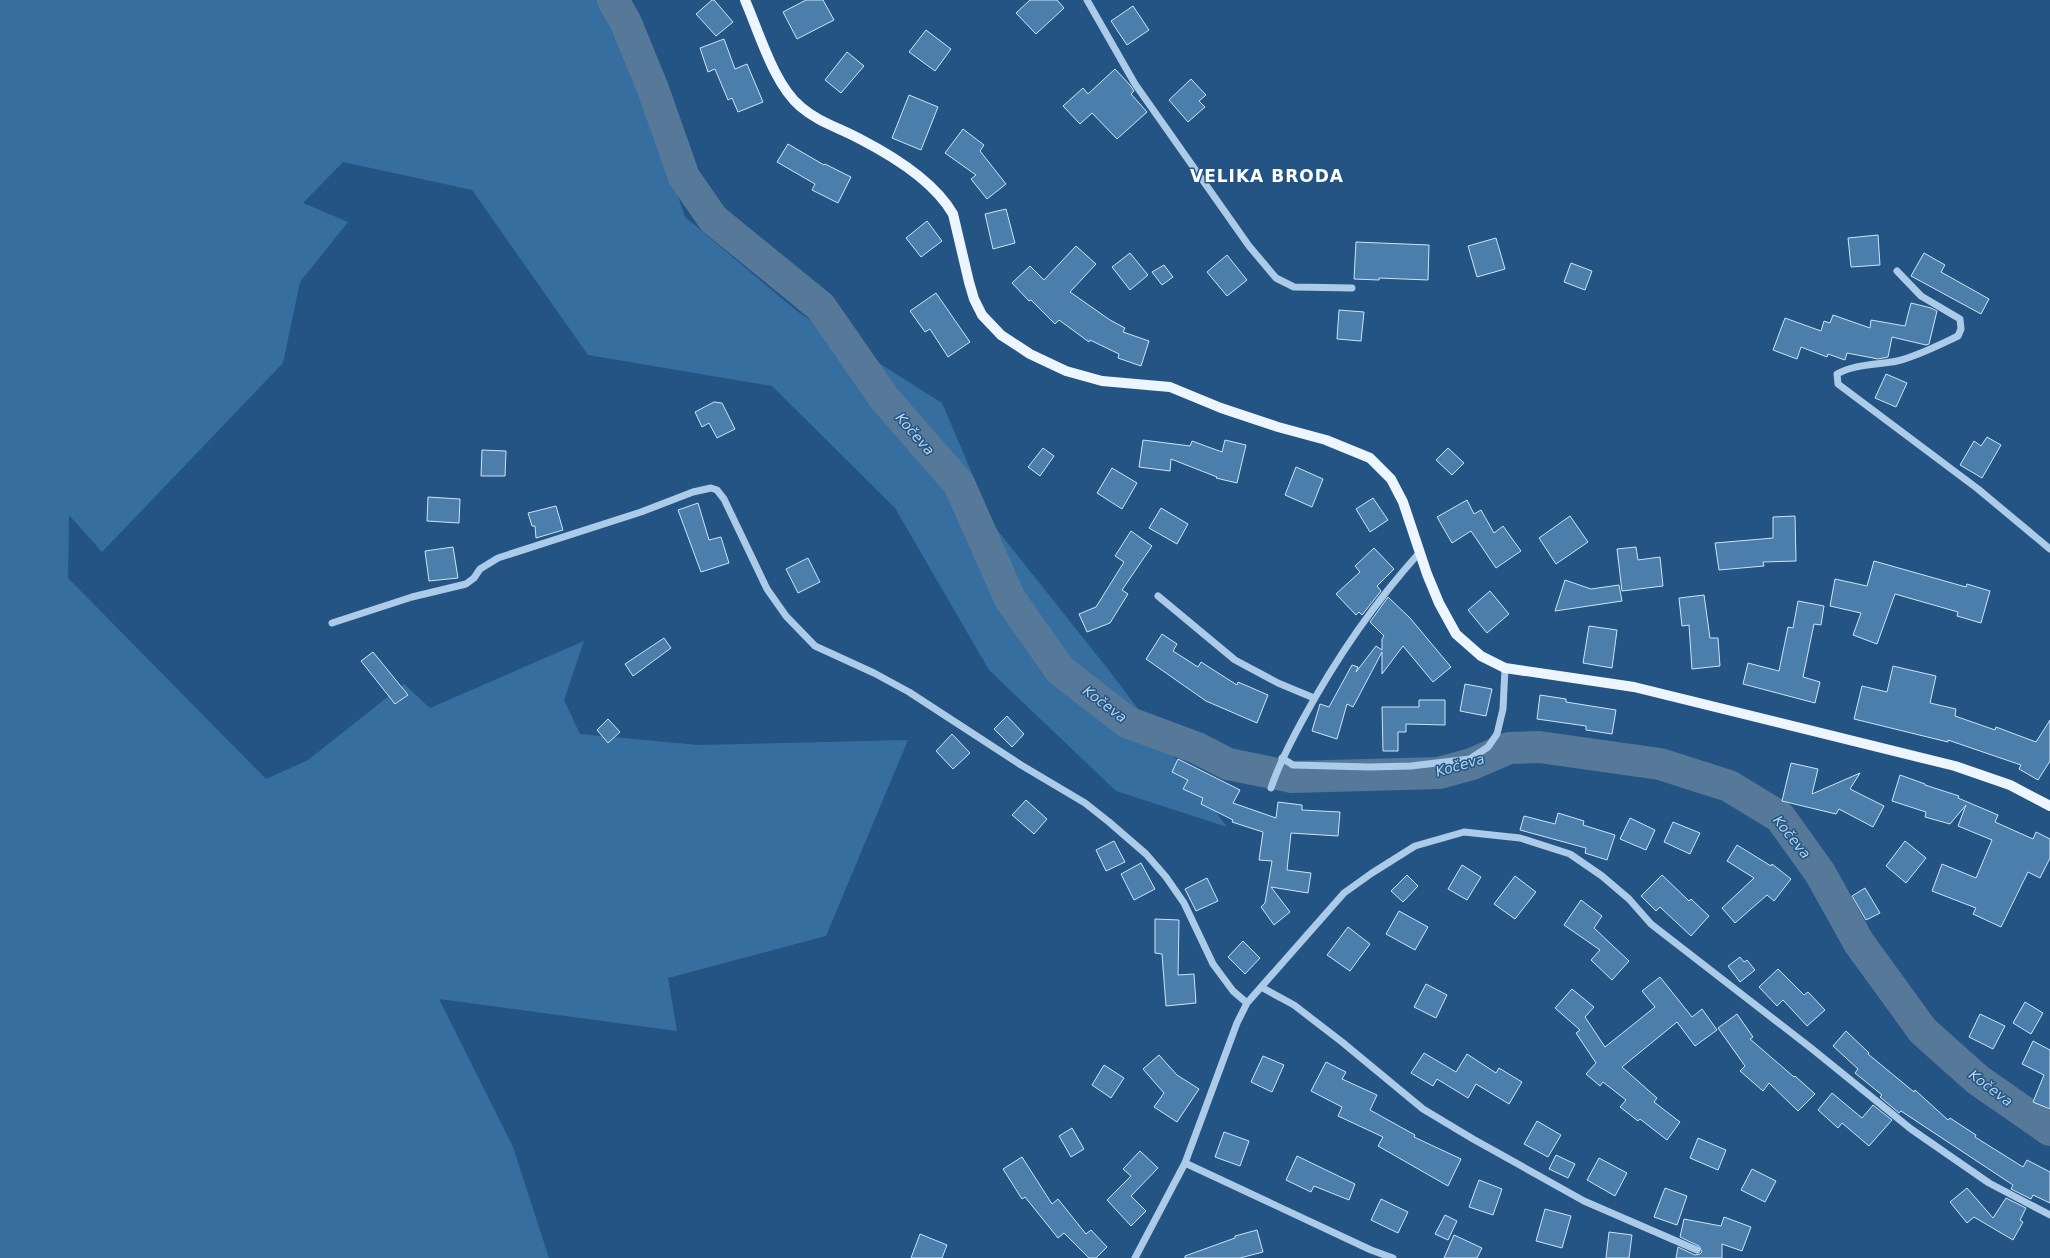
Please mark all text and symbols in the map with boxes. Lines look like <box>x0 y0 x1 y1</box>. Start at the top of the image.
district label: VELIKA BRODA <box>1190 166 1344 186</box>
water label: Kočeva <box>892 410 938 458</box>
water label: Kočeva <box>1080 682 1130 726</box>
water label: Kočeva <box>1434 750 1486 780</box>
water label: Kočeva <box>1770 812 1814 862</box>
water label: Kočeva <box>1966 1066 2016 1110</box>

